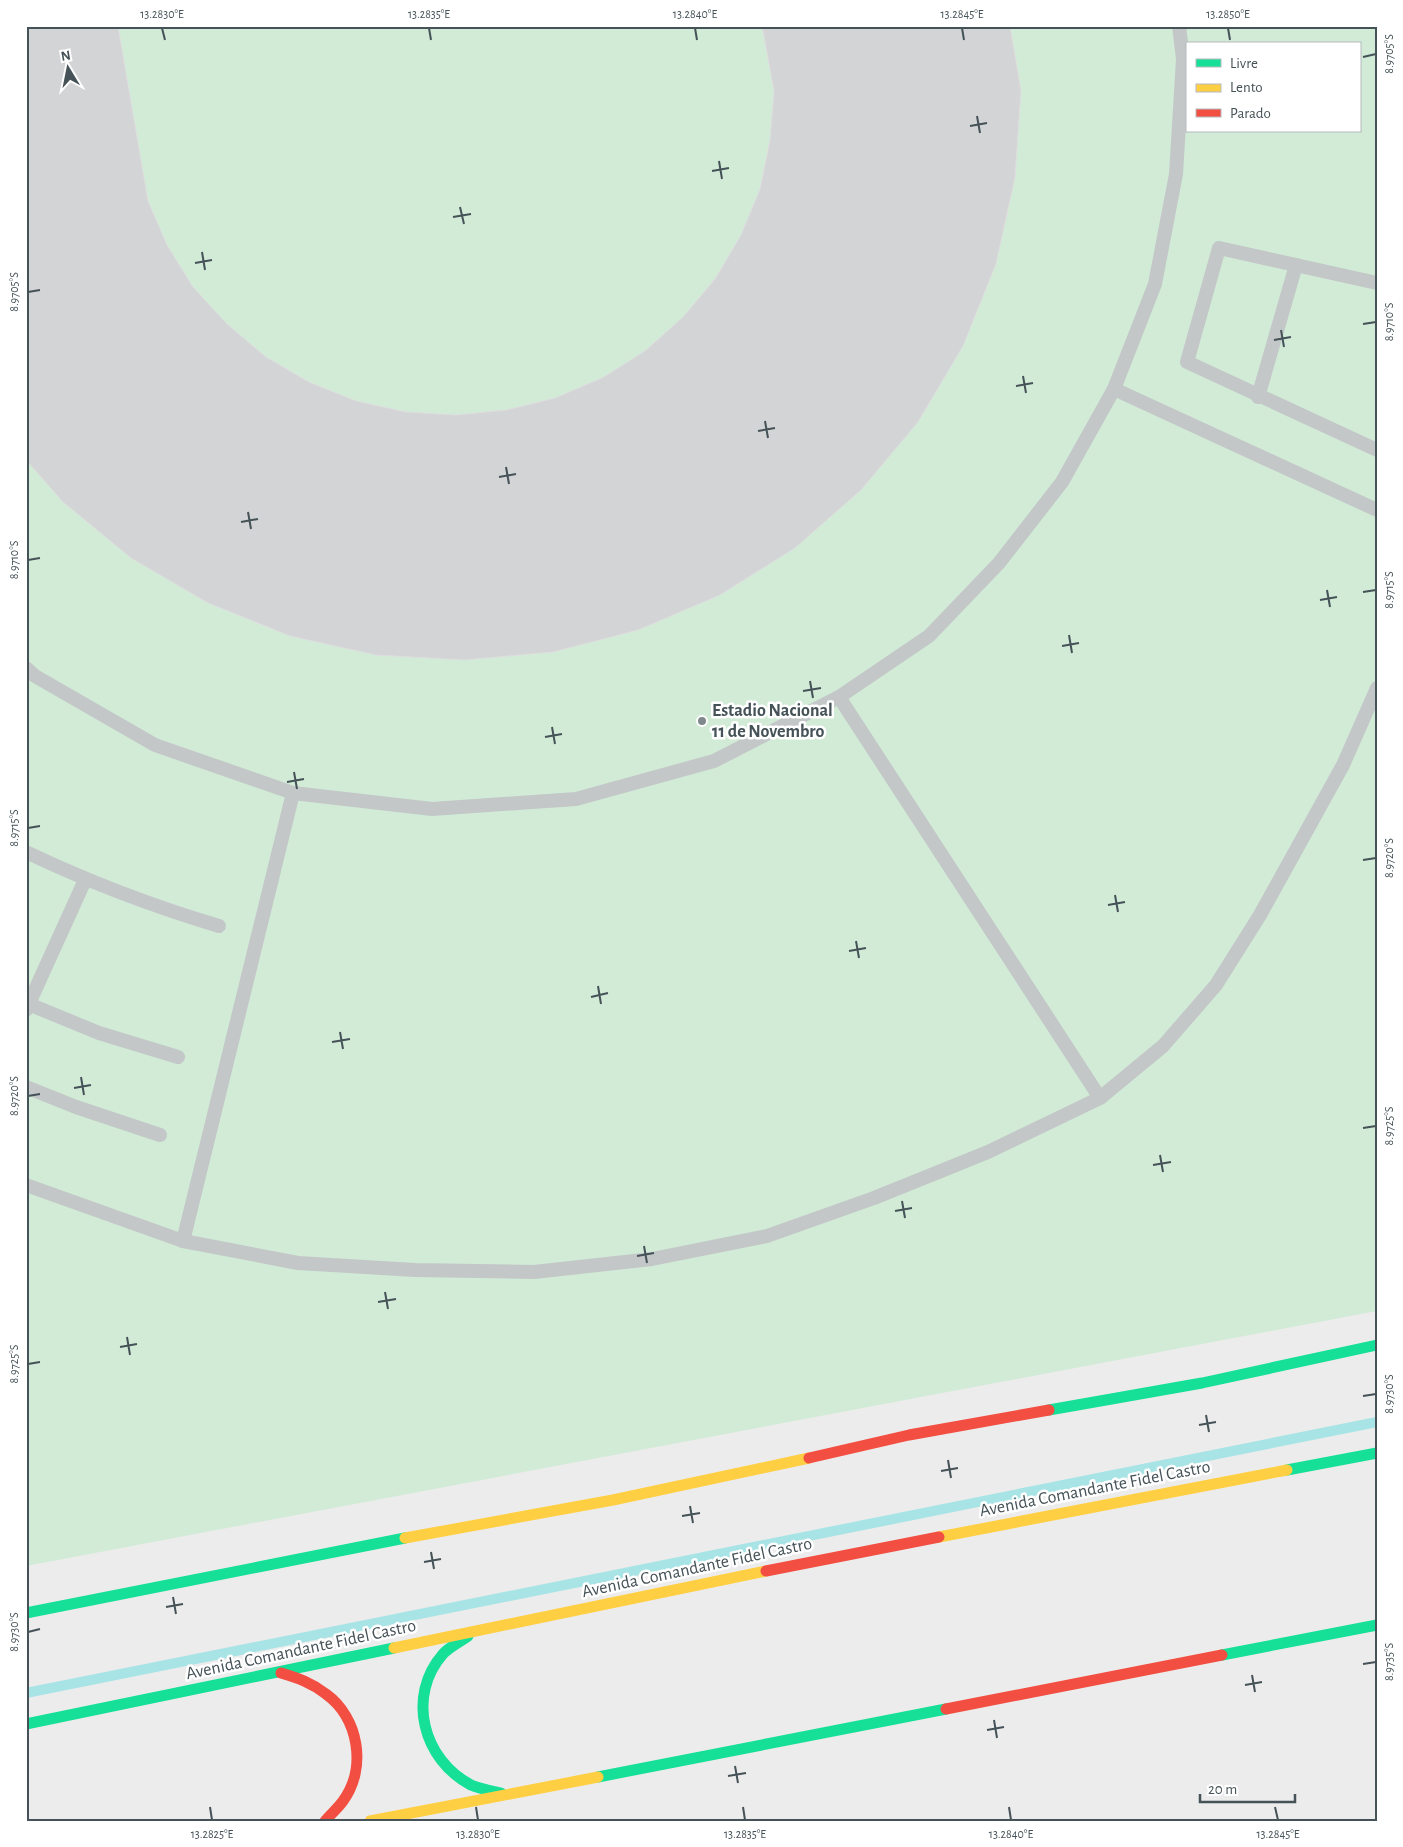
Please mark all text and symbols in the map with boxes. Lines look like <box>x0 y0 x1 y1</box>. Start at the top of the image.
text: 13.2830°E <box>140 8 184 20</box>
text: 13.2835°E <box>408 8 450 20</box>
text: 13.2840°E <box>673 8 717 20</box>
text: 13.2845°E <box>940 8 984 20</box>
text: 13.2850°E <box>1206 8 1250 20</box>
text: 8.9705°S <box>1383 34 1395 74</box>
north arrow <box>42 42 92 92</box>
legend <box>1186 42 1360 132</box>
text: N <box>60 48 72 64</box>
text: Livre <box>1230 56 1258 71</box>
text: Lento <box>1230 80 1263 95</box>
text: Parado <box>1230 106 1271 121</box>
text: 8.9705°S <box>8 272 20 312</box>
text: 8.9710°S <box>1383 302 1395 341</box>
text: 8.9710°S <box>8 540 20 579</box>
text: 8.9715°S <box>1383 571 1395 609</box>
place label: Estadio Nacional 11 de Novembro <box>712 702 833 741</box>
marker: Estadio Nacional 11 de Novembro <box>696 715 708 727</box>
text: 8.9715°S <box>8 809 20 847</box>
text: 8.9720°S <box>1383 838 1395 878</box>
text: 8.9720°S <box>8 1076 20 1116</box>
text: 8.9725°S <box>1383 1106 1395 1145</box>
text: 8.9725°S <box>8 1344 20 1383</box>
text: 8.9730°S <box>1383 1374 1395 1414</box>
street label: Avenida Comandante Fidel Castro <box>978 1458 1212 1520</box>
street label: Avenida Comandante Fidel Castro <box>580 1535 814 1601</box>
text: 8.9730°S <box>8 1612 20 1652</box>
street label: Avenida Comandante Fidel Castro <box>184 1617 418 1683</box>
text: 8.9735°S <box>1383 1643 1395 1681</box>
scale bar <box>1200 1772 1296 1804</box>
text: 20 m <box>1208 1782 1237 1797</box>
text: 13.2825°E <box>191 1828 234 1840</box>
text: 13.2830°E <box>456 1828 500 1840</box>
text: 13.2835°E <box>724 1828 766 1840</box>
text: 13.2840°E <box>989 1828 1033 1840</box>
text: 13.2845°E <box>1256 1828 1300 1840</box>

